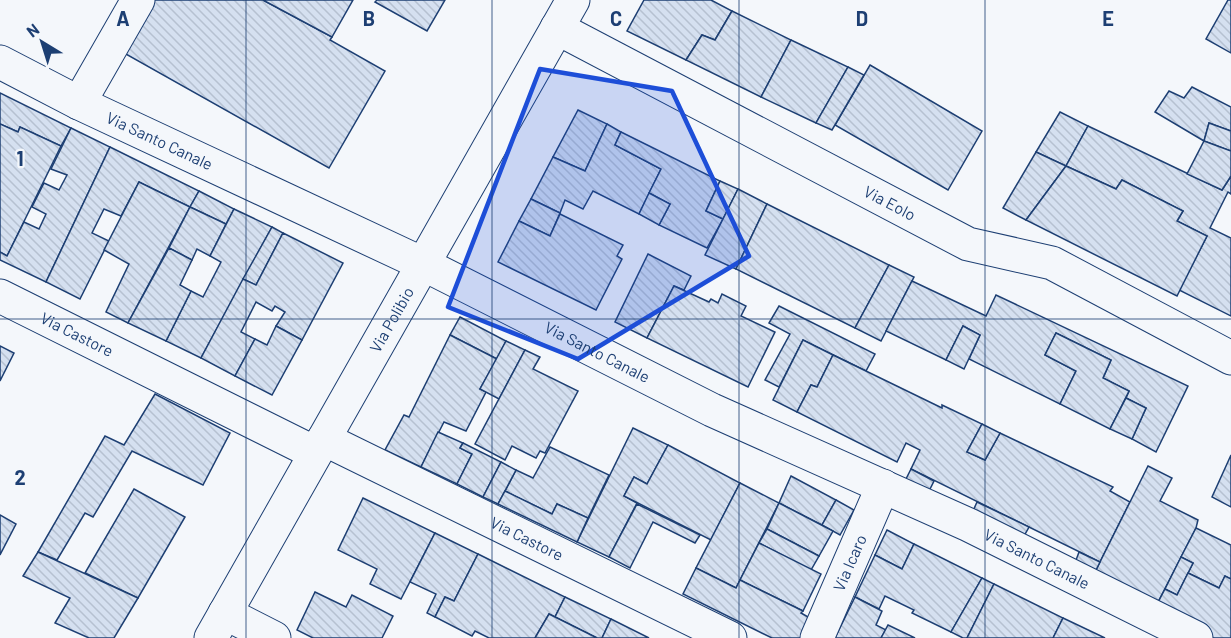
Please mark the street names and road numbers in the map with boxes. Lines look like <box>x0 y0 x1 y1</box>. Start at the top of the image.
street label: Via Santo Canale <box>104 107 216 173</box>
street label: Via Eolo <box>861 181 919 224</box>
street label: Via Polibio <box>365 283 417 356</box>
street label: Via Castore <box>38 308 117 360</box>
street label: Via Santo Canale <box>542 317 653 386</box>
street label: Via Castore <box>487 512 567 564</box>
street label: Via Santo Canale <box>981 524 1093 593</box>
street label: Via Icaro <box>829 531 870 594</box>

